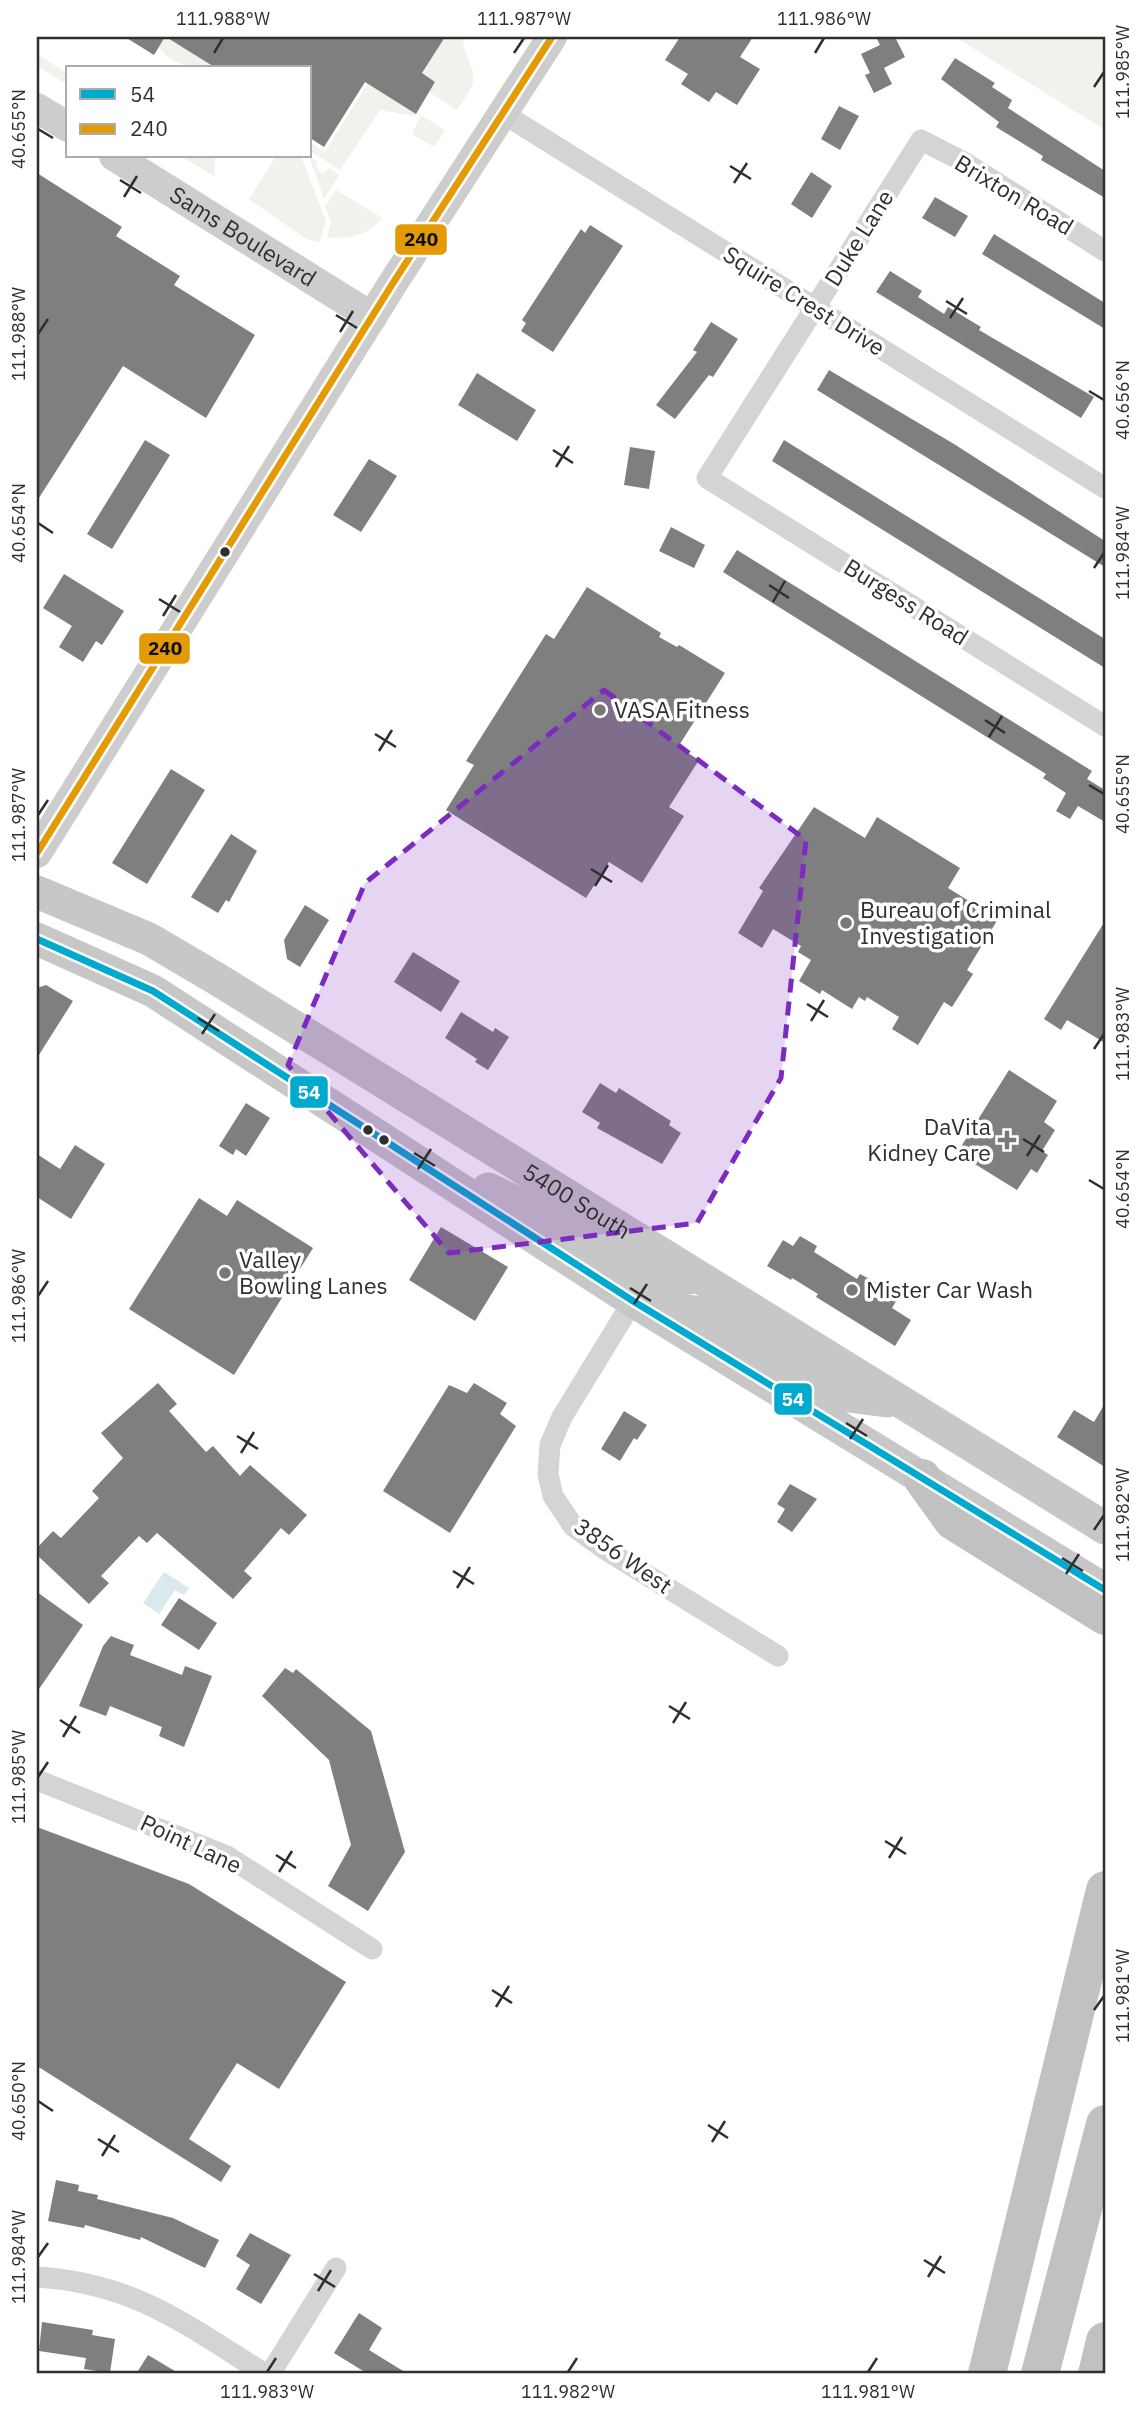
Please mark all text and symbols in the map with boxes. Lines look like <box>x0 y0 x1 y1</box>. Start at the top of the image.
text: 111.988°W <box>176 7 270 30</box>
text: 111.987°W <box>477 7 571 30</box>
text: 111.986°W <box>777 7 871 30</box>
text: 111.985°W <box>1111 25 1134 119</box>
legend <box>66 66 312 158</box>
text: 54 <box>130 80 155 108</box>
text: 40.655°N <box>7 89 30 169</box>
text: 240 <box>130 114 168 142</box>
street label: Brixton Road <box>950 147 1079 241</box>
street label: Sams Boulevard <box>165 179 322 293</box>
street label: Duke Lane <box>817 184 899 291</box>
line badge: 240 <box>394 223 448 256</box>
text: 240 <box>404 227 438 251</box>
street label: Squire Crest Drive <box>718 238 891 362</box>
text: 111.988°W <box>7 287 30 381</box>
text: 40.656°N <box>1111 360 1134 440</box>
text: 40.654°N <box>7 483 30 563</box>
text: 111.984°W <box>1111 506 1134 600</box>
unlabelled marker <box>218 545 232 559</box>
street label: Burgess Road <box>839 551 974 651</box>
line badge: 240 <box>138 632 191 665</box>
text: 240 <box>148 636 182 660</box>
place label: VASA Fitness <box>614 694 750 724</box>
marker: VASA Fitness <box>592 702 608 718</box>
text: 40.655°N <box>1111 754 1134 834</box>
text: 111.987°W <box>7 768 30 862</box>
place label: Bureau of Criminal Investigation <box>860 894 1051 950</box>
marker: Bureau of Criminal Investigation <box>838 915 854 931</box>
text: 111.983°W <box>1111 987 1134 1081</box>
line badge: 54 <box>289 1075 329 1109</box>
text: 54 <box>298 1080 320 1104</box>
place label: DaVita Kidney Care <box>867 1111 991 1167</box>
unlabelled marker <box>361 1123 375 1137</box>
marker: DaVita Kidney Care <box>997 1130 1017 1150</box>
unlabelled marker <box>377 1133 391 1147</box>
text: 40.654°N <box>1111 1149 1134 1229</box>
street label: 5400 South <box>518 1156 636 1245</box>
place label: Valley Bowling Lanes <box>239 1244 388 1300</box>
text: 111.986°W <box>7 1249 30 1343</box>
marker: Valley Bowling Lanes <box>217 1265 233 1281</box>
place label: Mister Car Wash <box>866 1274 1033 1304</box>
marker: Mister Car Wash <box>844 1282 860 1298</box>
line badge: 54 <box>773 1382 813 1416</box>
text: 54 <box>782 1387 804 1411</box>
text: 111.982°W <box>1111 1468 1134 1562</box>
street label: 3856 West <box>569 1511 678 1600</box>
text: 111.985°W <box>7 1730 30 1824</box>
street label: Point Lane <box>136 1807 247 1880</box>
text: 111.981°W <box>1111 1949 1134 2043</box>
text: 40.650°N <box>7 2061 30 2141</box>
text: 111.984°W <box>7 2210 30 2304</box>
text: 111.983°W <box>220 2380 314 2403</box>
text: 111.982°W <box>521 2380 615 2403</box>
text: 111.981°W <box>821 2380 915 2403</box>

